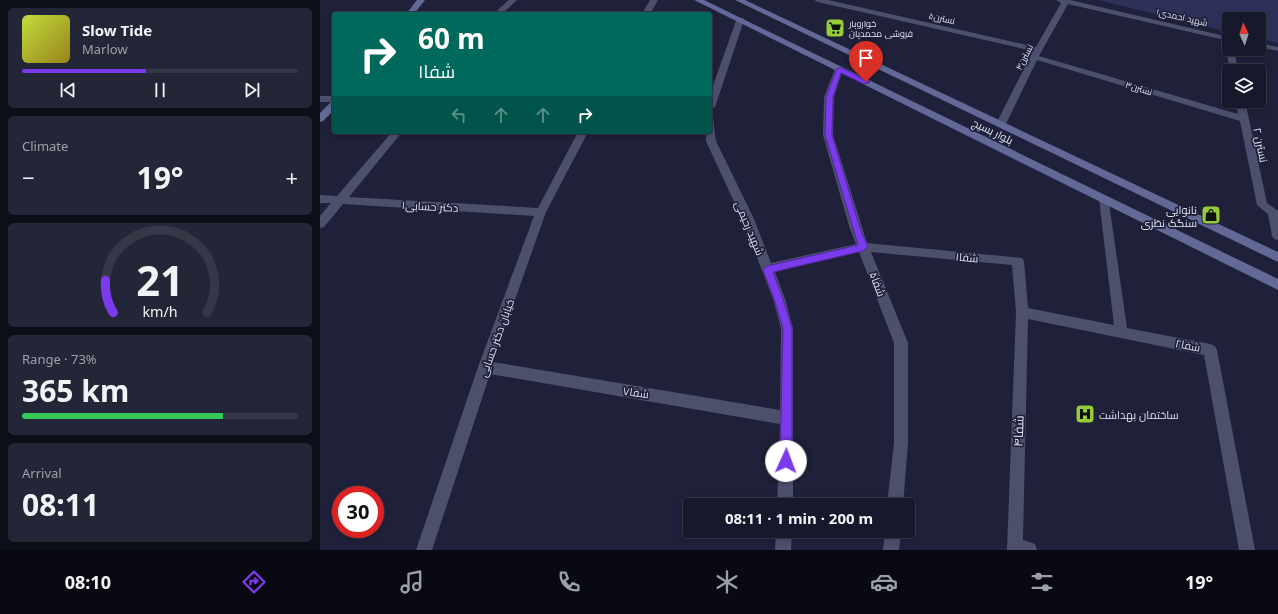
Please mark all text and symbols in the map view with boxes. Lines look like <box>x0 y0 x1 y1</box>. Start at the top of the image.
street label: شهید احمدی۱ <box>1155 5 1209 29</box>
street label: نسترن۵ <box>928 9 956 27</box>
north arrow <box>1222 12 1266 56</box>
map controls <box>1222 12 1266 108</box>
supermarket icon: خواروبار فروشی محمدیان <box>824 17 846 39</box>
place label: خواروبار فروشی محمدیان <box>848 17 913 40</box>
text: 60 m <box>418 19 485 57</box>
text: Slow Tide <box>82 20 152 40</box>
icon: right <box>352 28 404 80</box>
text: Marlow <box>82 40 128 58</box>
pin <box>849 41 883 82</box>
street label: نسترن۴ <box>1012 42 1036 72</box>
icon: arrive <box>855 47 877 69</box>
text: شفا۱ <box>418 59 455 83</box>
button: layers <box>1222 64 1266 108</box>
street label: نسترن۳ <box>1124 78 1154 98</box>
icon: previous <box>57 79 79 101</box>
icon: pause <box>149 79 171 101</box>
icon: next <box>241 79 263 101</box>
icon: left <box>448 104 470 126</box>
icon: ahead <box>490 104 512 126</box>
icon: ahead <box>532 104 554 126</box>
icon: right <box>574 104 596 126</box>
street label: بلوار بسیج <box>970 115 1016 148</box>
street label: نسترن ۲ <box>1250 126 1272 164</box>
text: Climate <box>22 137 68 155</box>
text: 19° <box>136 157 184 198</box>
text: − <box>22 162 35 192</box>
text: + <box>285 162 298 192</box>
street label: دکتر حسابی۱ <box>401 197 459 215</box>
street label: شهید رحیمی <box>732 199 768 257</box>
place label: نانوایی سنگک نظری <box>1141 202 1197 230</box>
shop icon: نانوایی سنگک نظری <box>1200 204 1222 226</box>
street label: شفا۱ <box>955 249 979 265</box>
text: 21 <box>136 252 184 308</box>
street label: شفا۵ <box>866 269 890 299</box>
street label: خیابان دکتر حسابی <box>475 297 517 379</box>
text: km/h <box>142 302 178 321</box>
street label: شفا۲ <box>1174 335 1202 355</box>
text: Range · 73% <box>22 350 97 368</box>
text: 365 km <box>22 370 129 411</box>
street label: شفا۷ <box>622 383 650 401</box>
hospital icon: ساختمان بهداشت <box>1074 403 1096 425</box>
place label: ساختمان بهداشت <box>1099 407 1179 422</box>
street label: شفا۴ <box>1008 415 1028 447</box>
position arrow <box>765 440 807 482</box>
text: Arrival <box>22 464 62 482</box>
text: 08:11 <box>22 484 99 525</box>
speed limit sign: 30 <box>332 486 384 538</box>
text: 08:11 · 1 min · 200 m <box>725 508 873 528</box>
icon: directions <box>240 568 268 596</box>
icon: music <box>398 568 426 596</box>
icon: phone <box>555 568 583 596</box>
icon: climate <box>713 568 741 596</box>
icon: car <box>870 568 898 596</box>
icon: filters <box>1028 568 1056 596</box>
text: 08:10 <box>65 570 111 594</box>
text: 19° <box>1185 570 1213 594</box>

